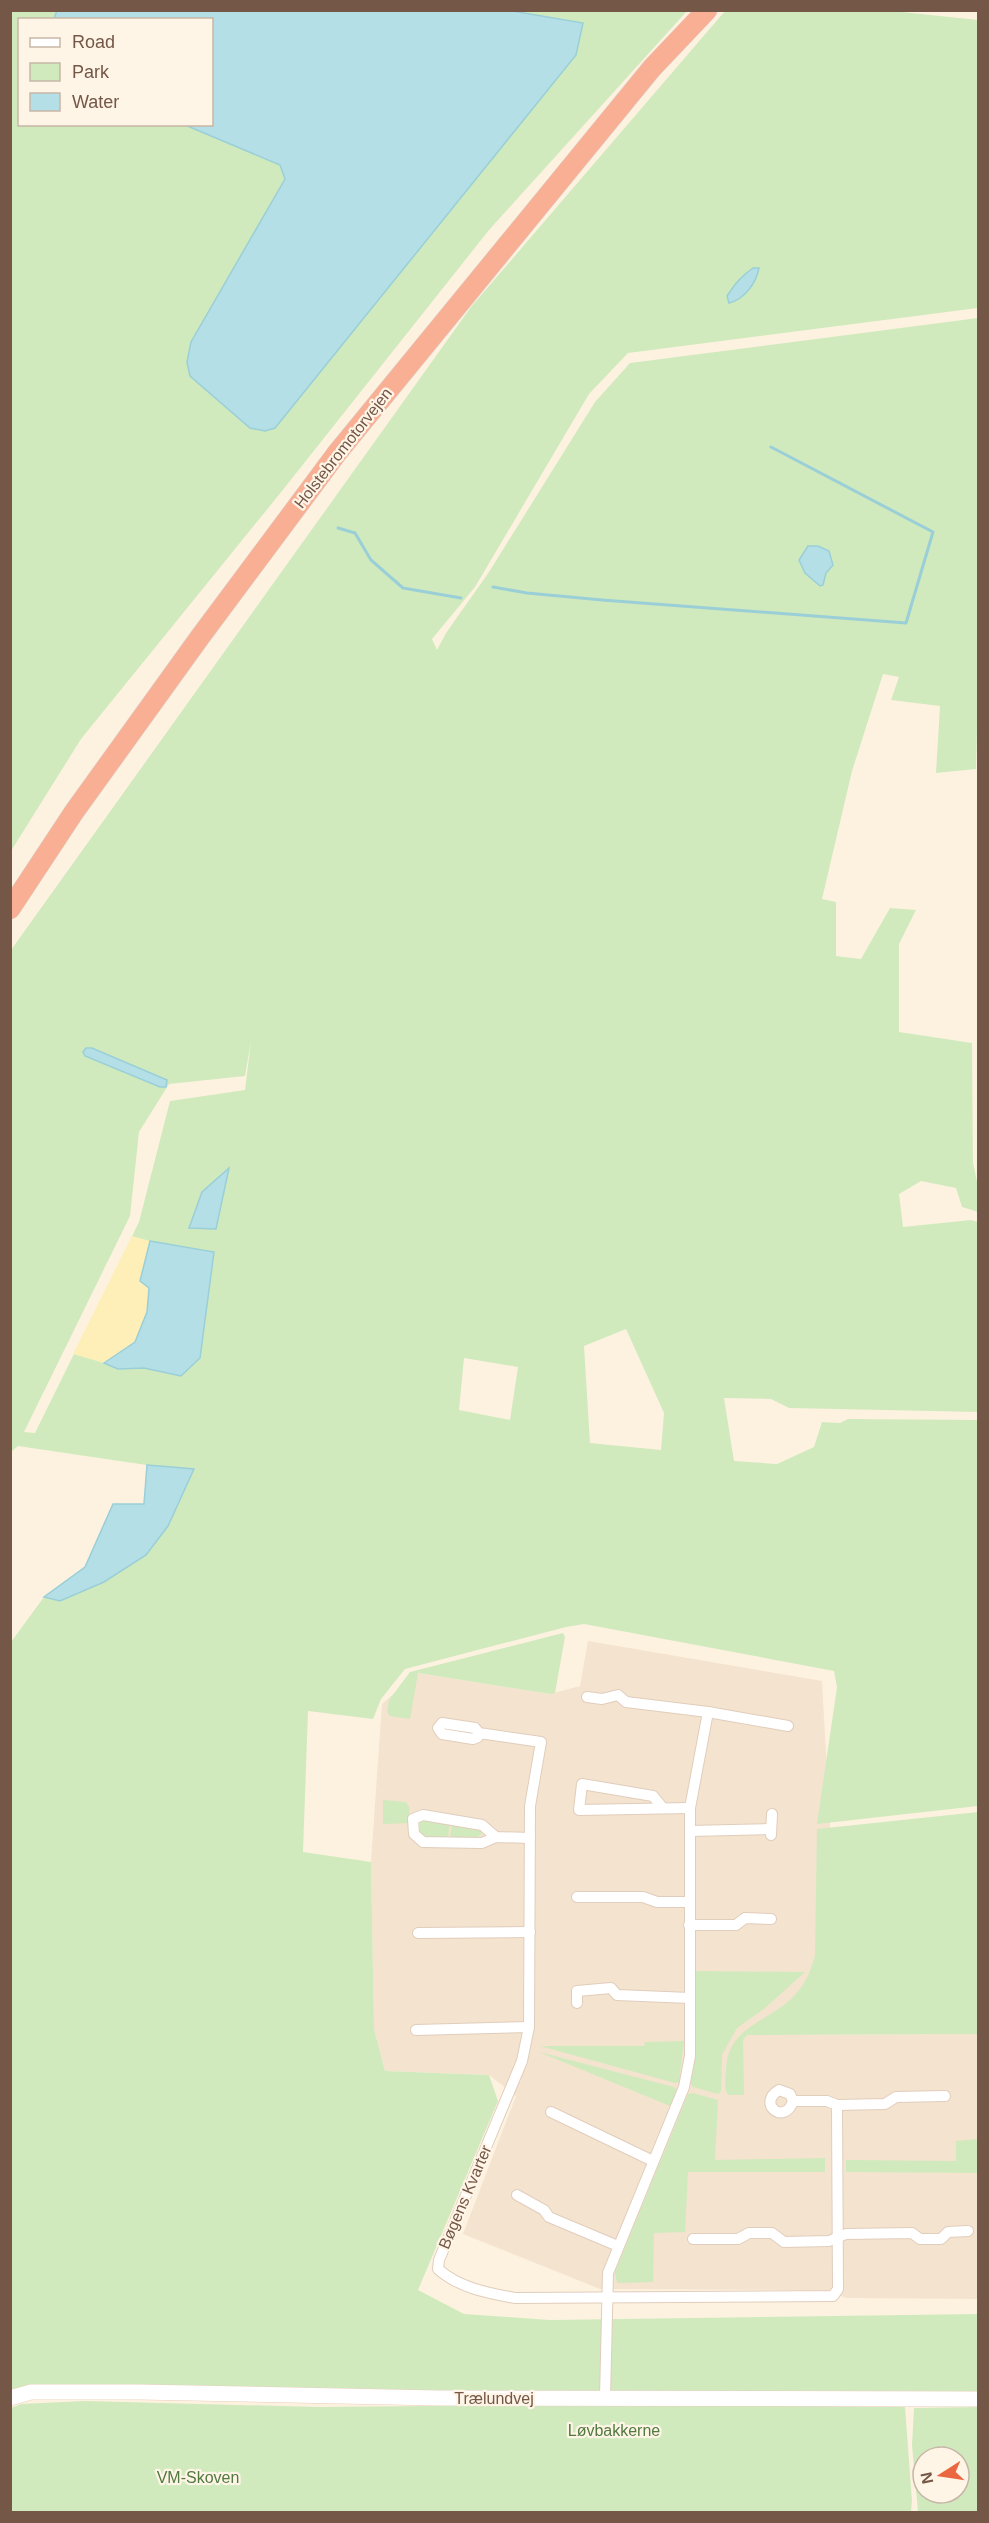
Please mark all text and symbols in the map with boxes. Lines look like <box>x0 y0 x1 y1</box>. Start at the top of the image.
legend <box>18 18 213 126</box>
text: Road <box>72 32 115 52</box>
text: Park <box>72 62 110 82</box>
text: Water <box>72 92 119 112</box>
street label: Holstebromotorvejen <box>291 385 395 511</box>
street label: Bøgens Kvarter <box>435 2142 495 2251</box>
street label: Trælundvej <box>454 2390 534 2407</box>
park label: Løvbakkerne <box>568 2422 660 2439</box>
north arrow <box>911 2445 971 2505</box>
park label: VM-Skoven <box>157 2469 239 2486</box>
text: N <box>917 2471 936 2485</box>

